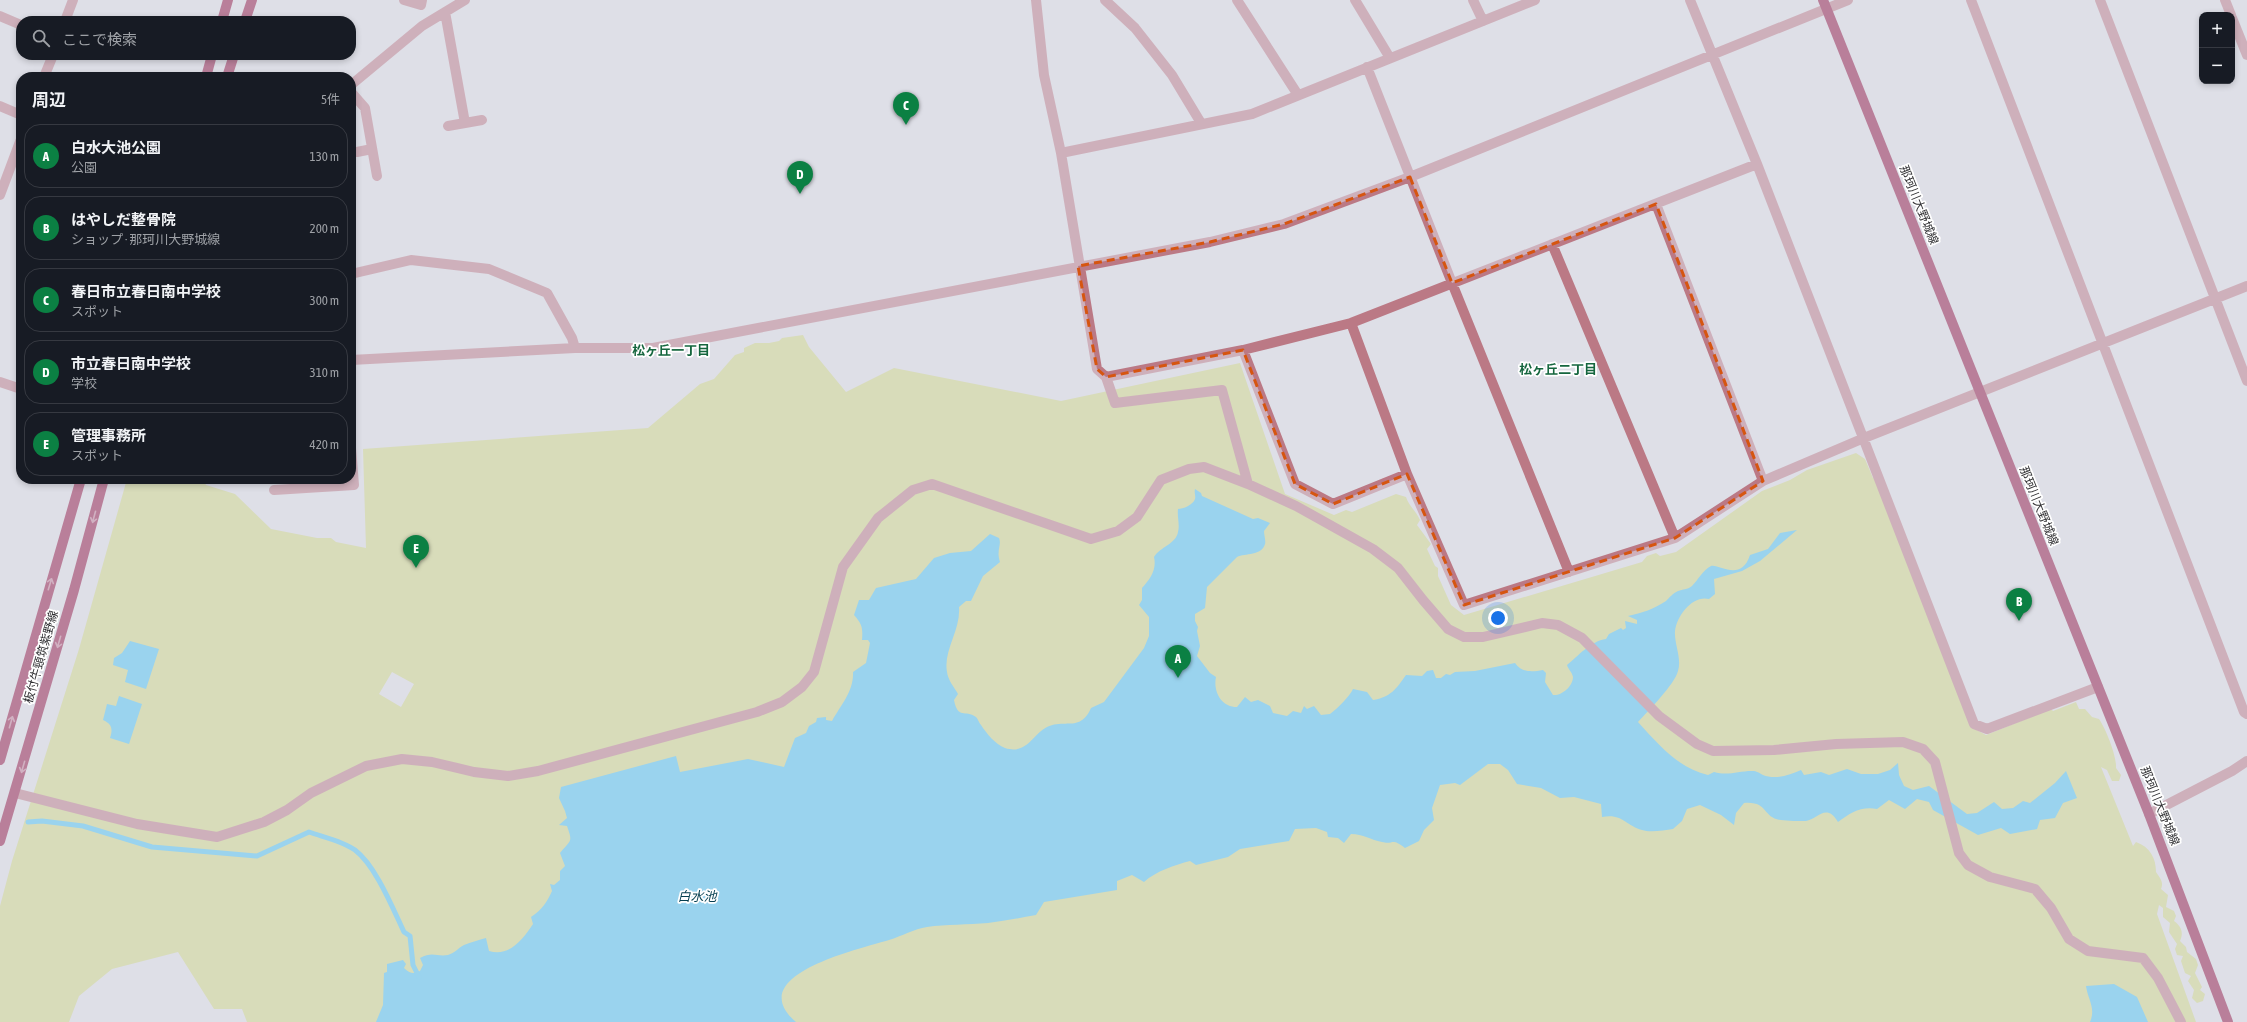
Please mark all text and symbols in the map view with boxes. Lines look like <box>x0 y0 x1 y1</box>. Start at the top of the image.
map controls <box>2199 12 2235 84</box>
button: + <box>2199 12 2235 48</box>
search box <box>16 16 356 60</box>
icon: search <box>30 27 52 49</box>
text: ここで検索 <box>62 31 137 48</box>
button: − <box>2199 48 2235 84</box>
text: 周辺 <box>32 90 66 110</box>
text: 5件 <box>321 92 340 107</box>
pin: C <box>893 92 919 125</box>
text: 白水大池公園 <box>71 139 161 156</box>
text: A <box>43 149 49 164</box>
text: 130 m <box>310 149 339 164</box>
text: 公園 <box>71 160 97 175</box>
pin: D <box>787 161 813 194</box>
street label: 那珂川大野城線 <box>1897 163 1941 247</box>
text: はやしだ整骨院 <box>71 211 176 228</box>
text: B <box>43 221 49 236</box>
text: 200 m <box>310 221 339 236</box>
text: ショップ · 那珂川大野城線 <box>71 232 220 247</box>
text: 春日市立春日南中学校 <box>71 283 221 300</box>
text: C <box>43 293 49 308</box>
text: 300 m <box>310 293 339 308</box>
text: スポット <box>71 304 123 319</box>
district label: 松ヶ丘一丁目 <box>632 343 710 358</box>
text: 市立春日南中学校 <box>71 355 191 372</box>
district label: 松ヶ丘二丁目 <box>1519 362 1597 377</box>
text: D <box>42 365 50 380</box>
text: 310 m <box>310 365 339 380</box>
text: 学校 <box>71 376 97 391</box>
text: 管理事務所 <box>71 427 146 444</box>
text: E <box>43 437 49 452</box>
text: 420 m <box>310 437 339 452</box>
text: スポット <box>71 448 123 463</box>
street label: 那珂川大野城線 <box>2017 464 2061 548</box>
one-way arrow <box>89 510 97 523</box>
pin: E <box>403 535 429 568</box>
one-way arrow <box>47 578 54 591</box>
pin: B <box>2006 588 2032 621</box>
your location <box>1488 608 1508 628</box>
street label: 板付牛頸筑紫野線 <box>21 609 61 705</box>
one-way arrow <box>55 635 62 648</box>
pin: A <box>1165 645 1191 678</box>
one-way arrow <box>8 716 15 729</box>
one-way arrow <box>19 760 26 773</box>
street label: 那珂川大野城線 <box>2138 764 2182 848</box>
water label: 白水池 <box>677 889 718 904</box>

